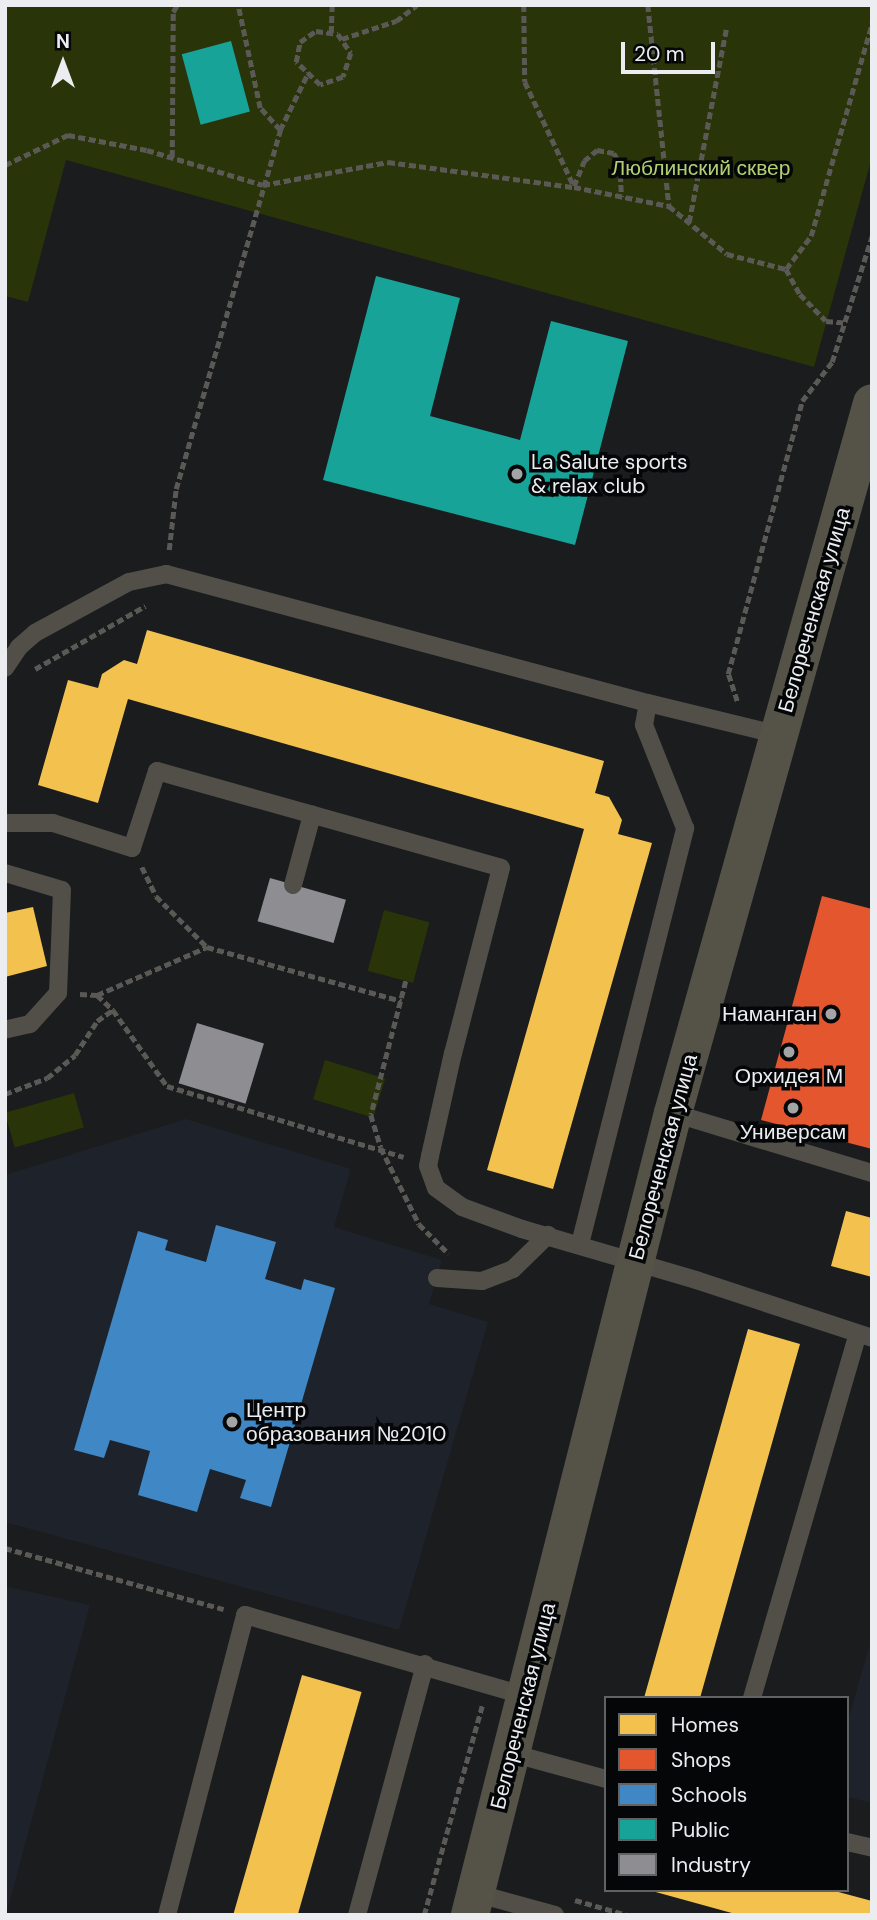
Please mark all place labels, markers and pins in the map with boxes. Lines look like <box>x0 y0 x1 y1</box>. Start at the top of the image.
place label: La Salute sports & relax club <box>531 449 688 499</box>
marker: La Salute sports & relax club <box>509 466 525 482</box>
place label: Наманган <box>722 1001 817 1027</box>
marker: Наманган <box>823 1006 839 1022</box>
marker: Орхидея М <box>781 1044 797 1060</box>
place label: Орхидея М <box>735 1063 843 1089</box>
marker: Универсам <box>785 1100 801 1116</box>
place label: Универсам <box>740 1119 846 1145</box>
place label: Центр образования №2010 <box>246 1397 446 1447</box>
marker: Центр образования №2010 <box>224 1414 240 1430</box>

